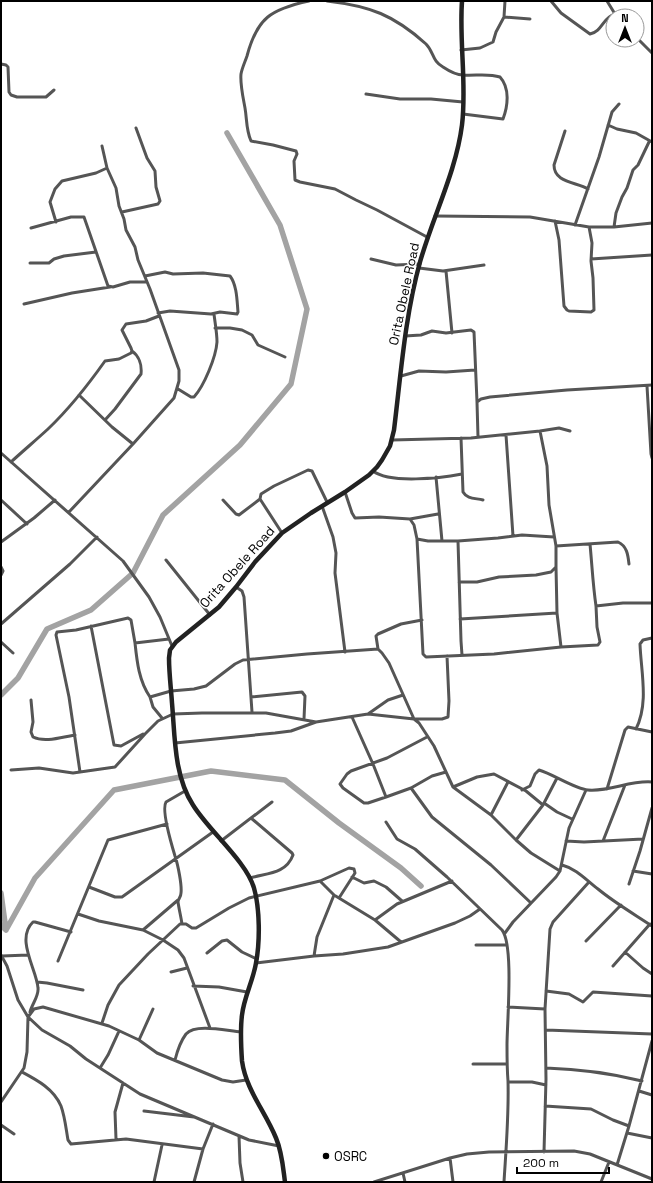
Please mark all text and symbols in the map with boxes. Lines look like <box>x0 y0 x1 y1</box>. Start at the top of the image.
north arrow <box>605 8 645 48</box>
text: N <box>621 11 629 25</box>
street label: Orita Obele Road <box>385 241 423 347</box>
street label: Orita Obele Road <box>196 523 278 611</box>
place label: OSRC <box>334 1148 367 1165</box>
scale bar <box>517 1149 609 1175</box>
marker: OSRC <box>321 1151 331 1161</box>
text: 200 m <box>523 1155 559 1171</box>

